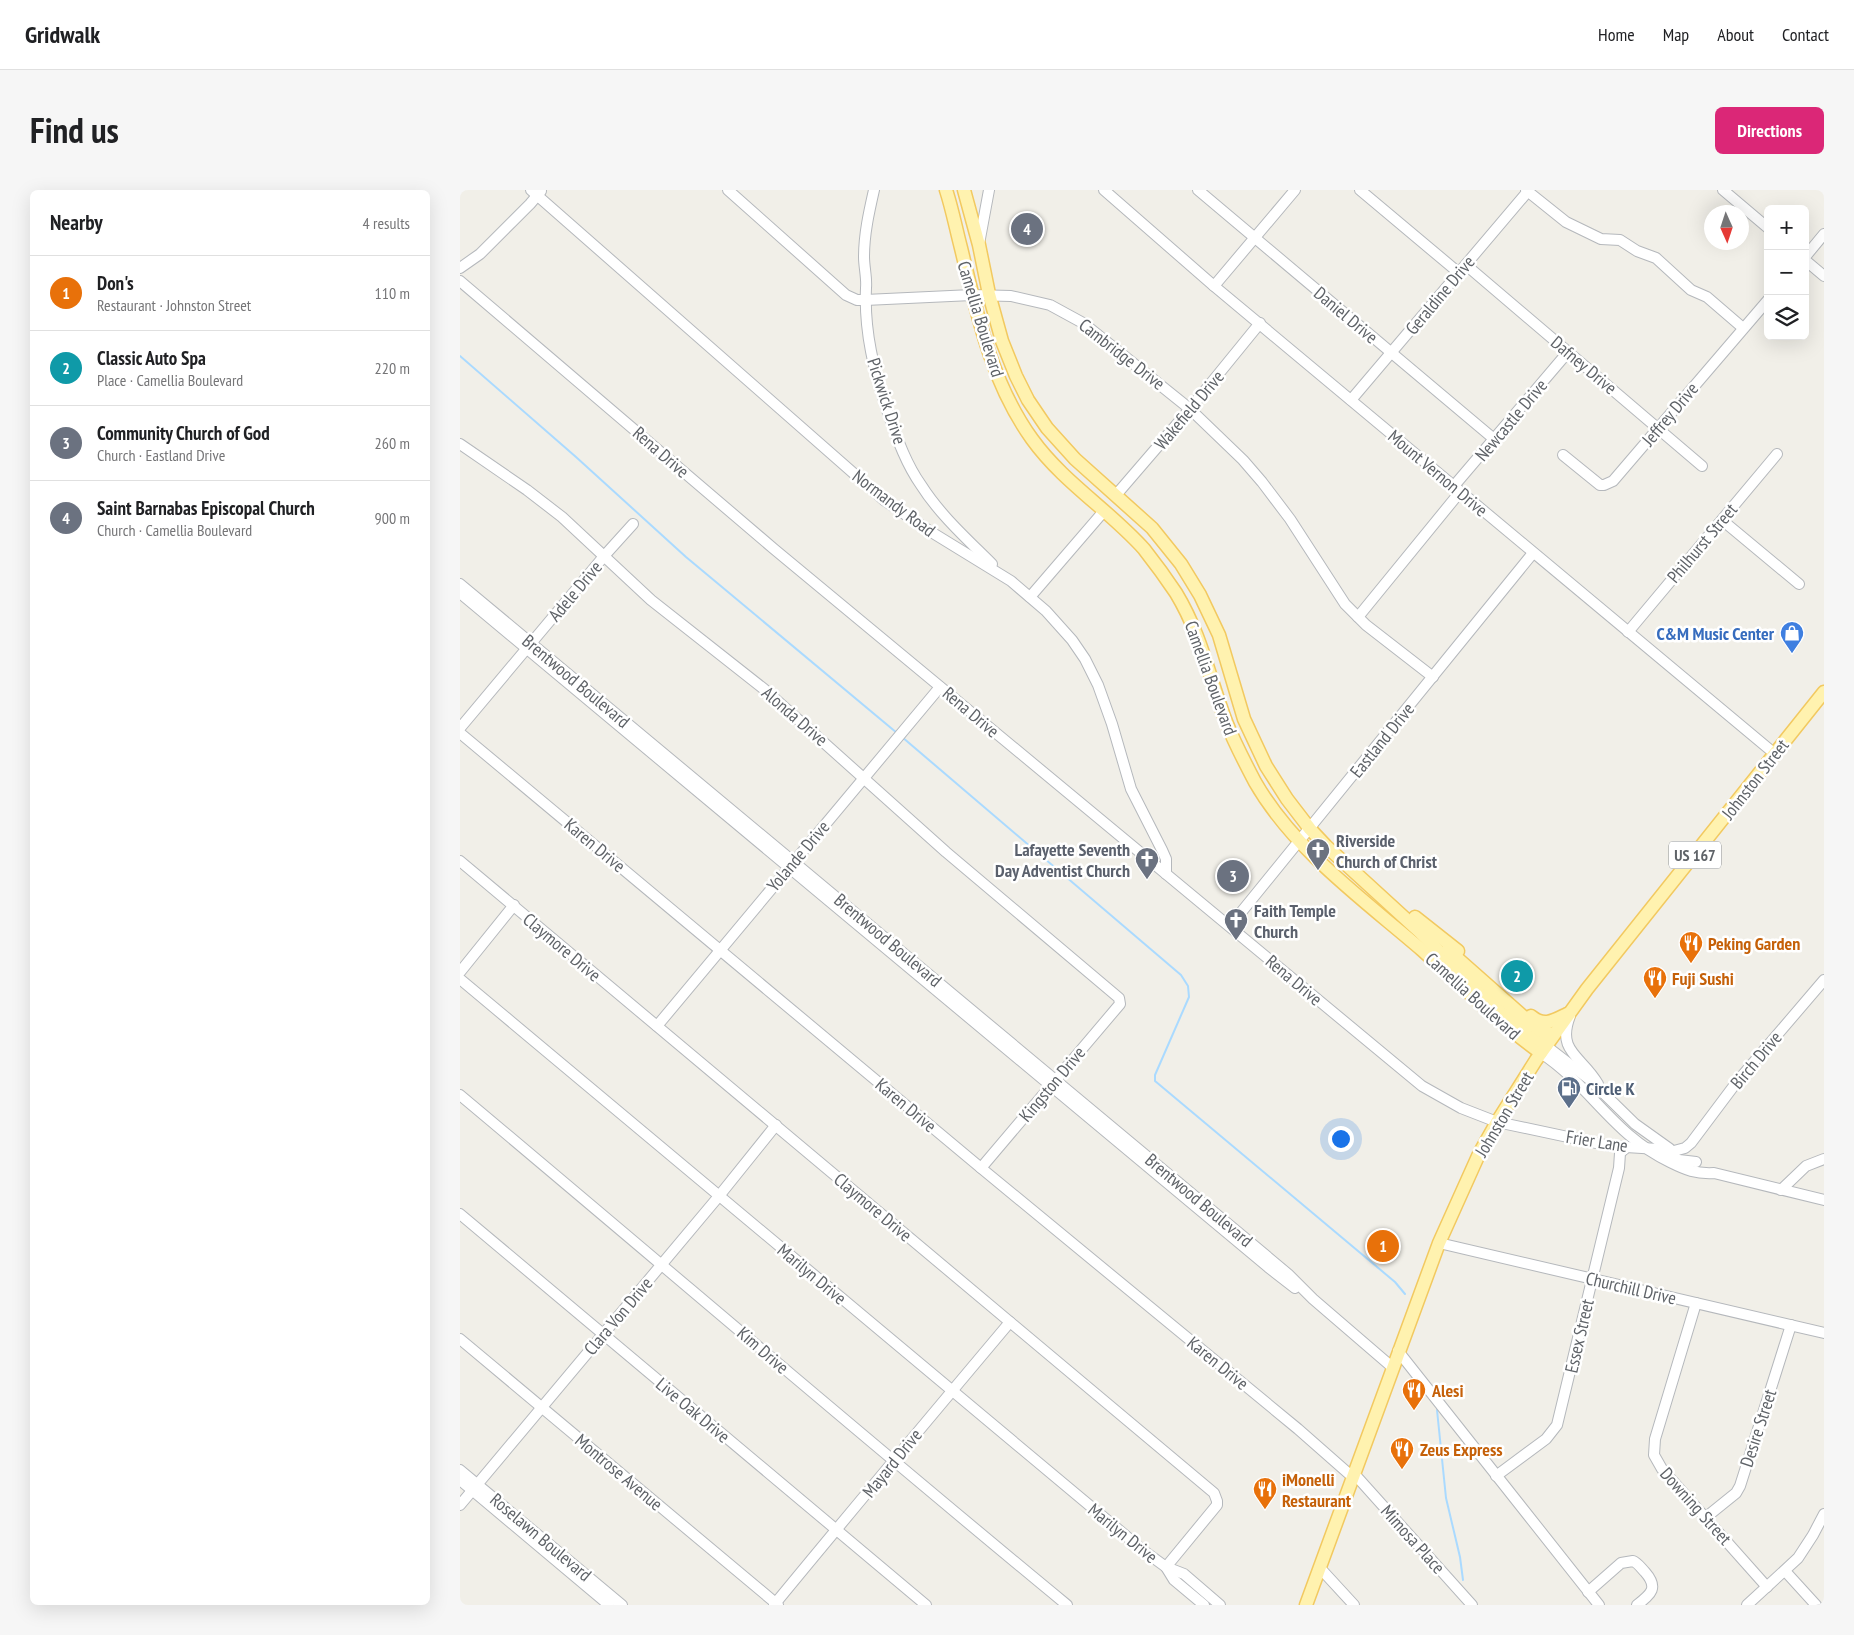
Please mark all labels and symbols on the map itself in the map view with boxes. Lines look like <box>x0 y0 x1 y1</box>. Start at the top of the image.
north arrow <box>1704 205 1749 250</box>
pin: 4 <box>1011 210 1043 248</box>
street label: Geraldine Drive <box>1400 251 1480 339</box>
street label: Camellia Boulevard <box>952 258 1010 380</box>
street label: Daniel Drive <box>1309 282 1383 348</box>
street label: Cambridge Drive <box>1074 313 1170 395</box>
street label: Dafney Drive <box>1546 331 1622 399</box>
street label: Pickwick Drive <box>862 355 912 447</box>
street label: Wakefield Drive <box>1149 366 1229 454</box>
street label: Newcastle Drive <box>1470 374 1552 466</box>
street label: Jeffrey Drive <box>1636 378 1703 451</box>
street label: Rena Drive <box>628 421 694 483</box>
street label: Mount Vernon Drive <box>1383 425 1493 521</box>
street label: Normandy Road <box>848 464 940 542</box>
street label: Philhurst Street <box>1662 498 1742 588</box>
street label: Adele Drive <box>543 556 607 626</box>
street label: Camellia Boulevard <box>1180 618 1242 738</box>
shop icon: C&M Music Center <box>1779 620 1805 654</box>
place label: C&M Music Center <box>1657 622 1775 645</box>
street label: Brentwood Boulevard <box>517 629 635 733</box>
street label: Alonda Drive <box>757 681 833 751</box>
street label: Rena Drive <box>938 682 1004 742</box>
street label: Eastland Drive <box>1345 698 1419 782</box>
street label: Johnston Street <box>1716 734 1794 825</box>
street label: Karen Drive <box>560 813 630 877</box>
street label: Yolande Drive <box>762 816 834 896</box>
place label: Riverside Church of Christ <box>1336 829 1438 873</box>
church icon: Riverside Church of Christ <box>1305 837 1331 871</box>
place label: Lafayette Seventh Day Adventist Church <box>995 838 1130 882</box>
road number: US 167 <box>1669 842 1721 868</box>
church icon: Lafayette Seventh Day Adventist Church <box>1134 846 1160 880</box>
pin: 3 <box>1217 857 1249 895</box>
street label: Brentwood Boulevard <box>829 888 947 992</box>
place label: Faith Temple Church <box>1254 899 1336 943</box>
church icon: Faith Temple Church <box>1223 907 1249 941</box>
street label: Claymore Drive <box>518 908 606 986</box>
restaurant icon: Peking Garden <box>1678 930 1704 964</box>
place label: Peking Garden <box>1708 932 1800 955</box>
street label: Camellia Boulevard <box>1421 947 1525 1045</box>
street label: Rena Drive <box>1261 950 1327 1010</box>
pin: 2 <box>1501 957 1533 995</box>
restaurant icon: Fuji Sushi <box>1642 965 1668 999</box>
place label: Fuji Sushi <box>1672 967 1734 990</box>
street label: Birch Drive <box>1725 1026 1787 1094</box>
street label: Kingston Drive <box>1014 1042 1090 1126</box>
street label: Johnston Street <box>1469 1067 1538 1162</box>
street label: Karen Drive <box>871 1073 941 1137</box>
fuel station icon: Circle K <box>1556 1075 1582 1109</box>
place label: Circle K <box>1586 1077 1636 1100</box>
street label: Frier Lane <box>1564 1125 1630 1157</box>
your location <box>1328 1126 1354 1152</box>
street label: Brentwood Boulevard <box>1140 1148 1258 1252</box>
street label: Claymore Drive <box>829 1168 917 1246</box>
pin: 1 <box>1367 1227 1399 1265</box>
street label: Marilyn Drive <box>773 1239 851 1309</box>
street label: Churchill Drive <box>1584 1266 1678 1310</box>
street label: Clara Von Drive <box>579 1272 657 1360</box>
street label: Essex Street <box>1559 1297 1599 1375</box>
street label: Kim Drive <box>732 1321 794 1379</box>
street label: Karen Drive <box>1183 1331 1253 1395</box>
street label: Live Oak Drive <box>651 1372 735 1448</box>
restaurant icon: Alesi <box>1401 1377 1427 1411</box>
place label: Alesi <box>1431 1379 1463 1402</box>
street label: Desire Street <box>1735 1386 1781 1470</box>
street label: Mayard Drive <box>857 1424 927 1502</box>
street label: Montrose Avenue <box>571 1429 667 1515</box>
restaurant icon: Zeus Express <box>1389 1436 1415 1470</box>
place label: Zeus Express <box>1420 1438 1503 1461</box>
street label: Downing Street <box>1655 1463 1737 1549</box>
place label: iMonelli Restaurant <box>1282 1468 1352 1512</box>
restaurant icon: iMonelli Restaurant <box>1252 1476 1278 1510</box>
street label: Roselawn Boulevard <box>486 1488 596 1586</box>
street label: Marilyn Drive <box>1084 1498 1162 1568</box>
street label: Mimosa Place <box>1376 1500 1450 1578</box>

